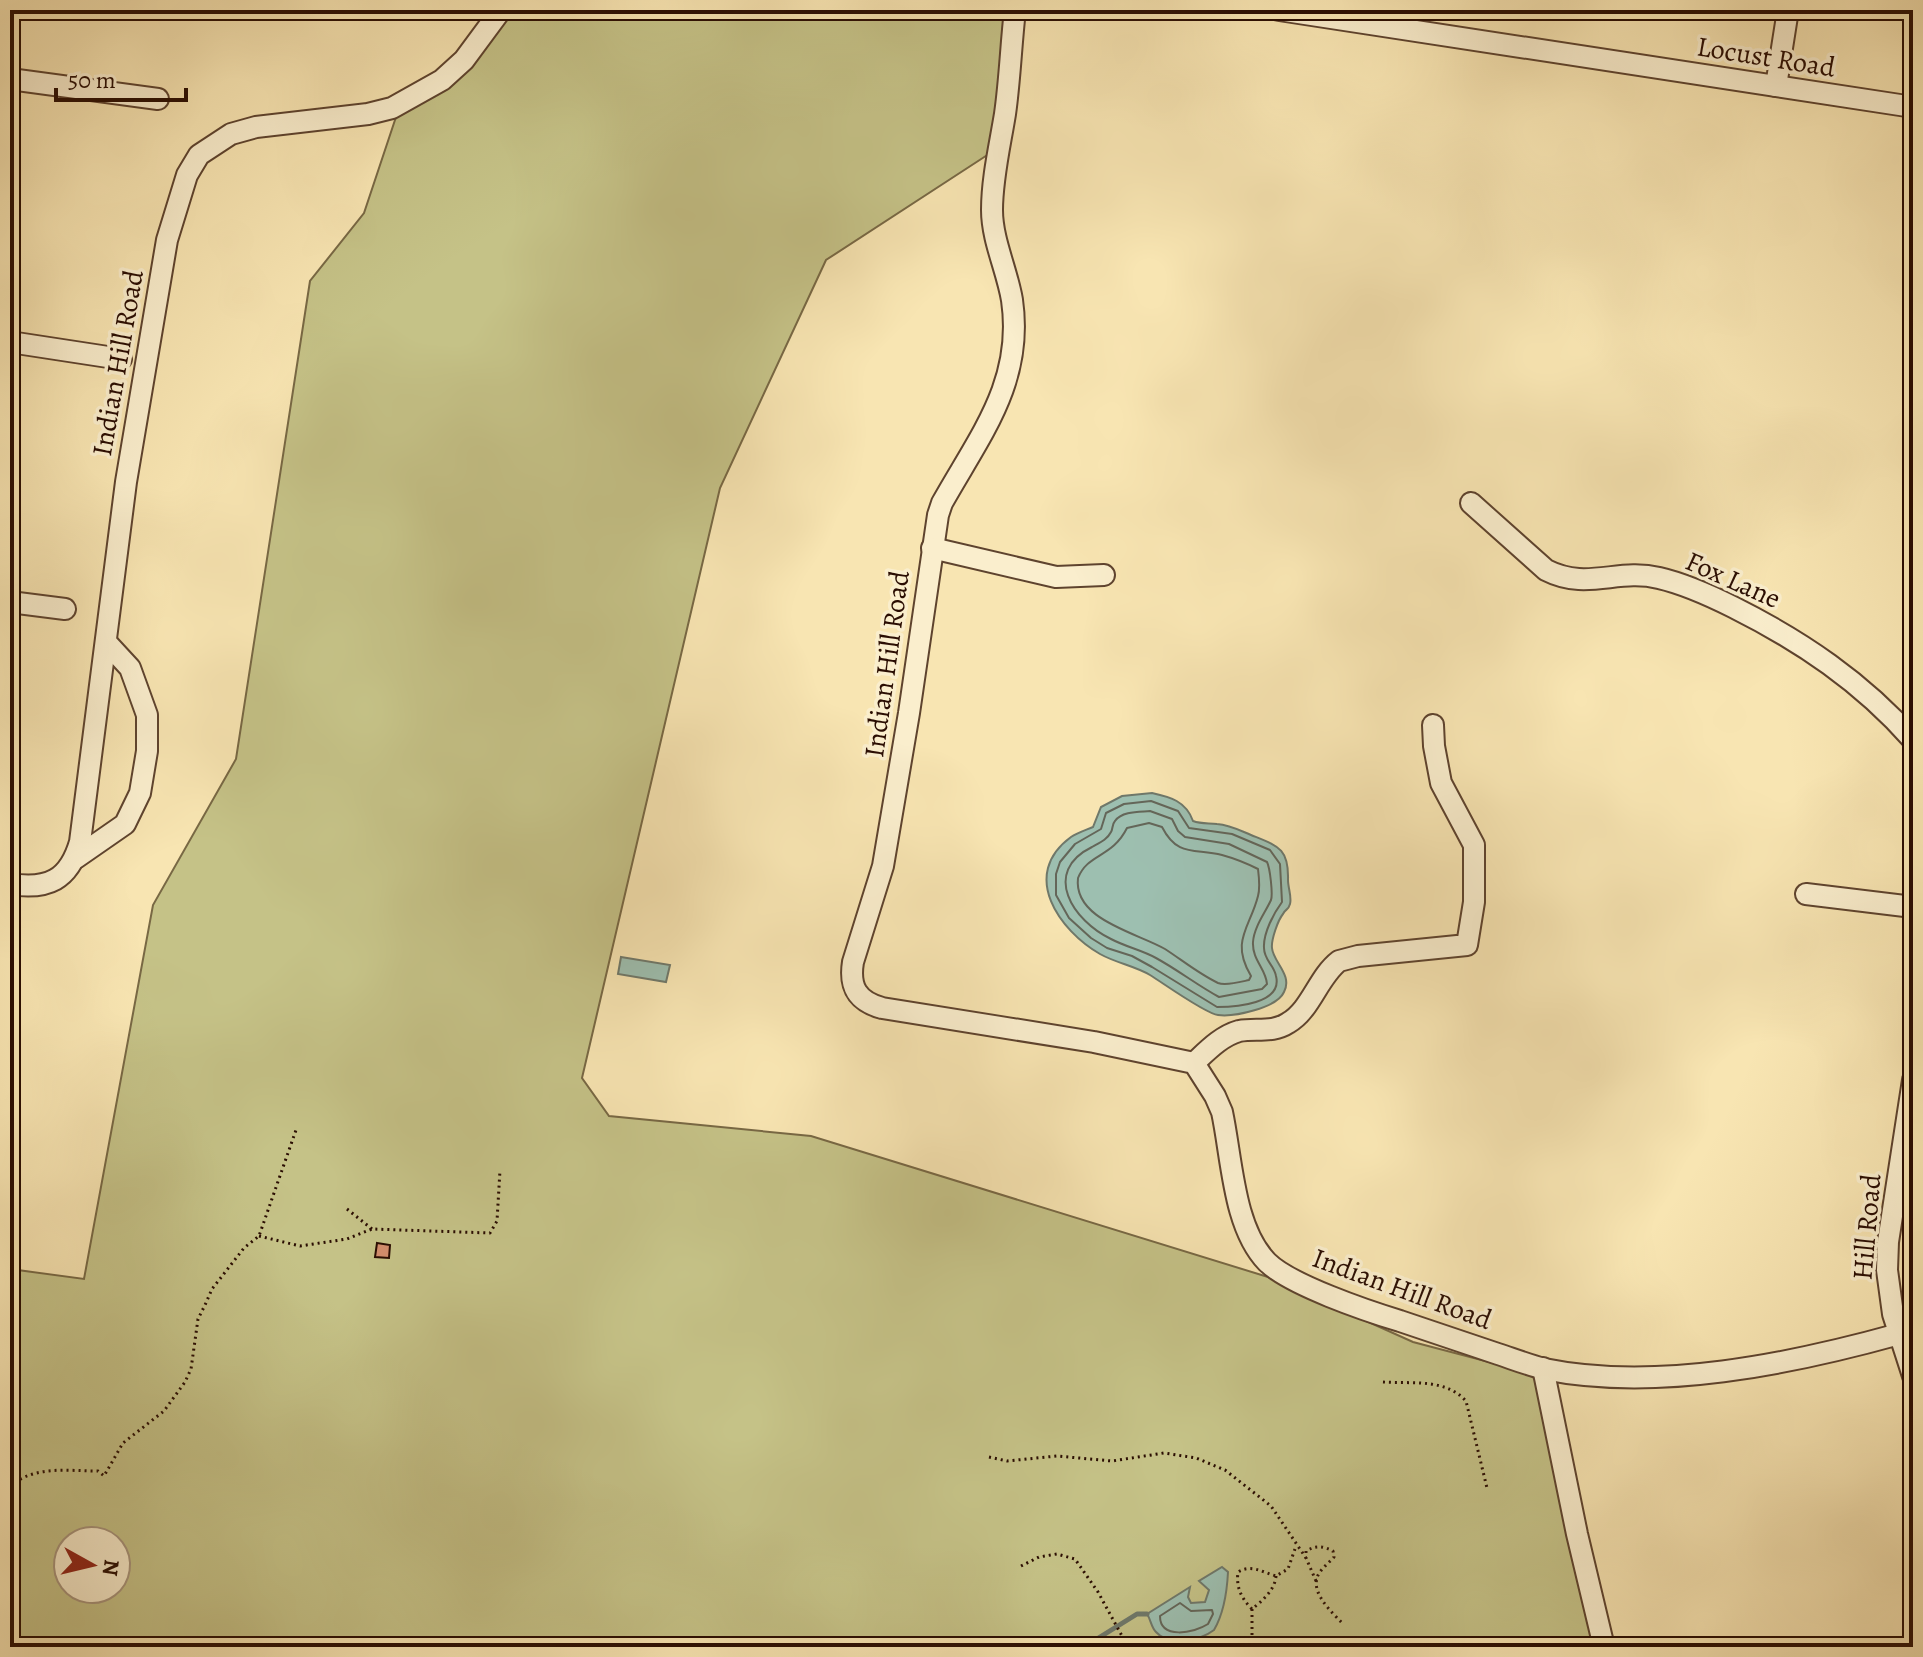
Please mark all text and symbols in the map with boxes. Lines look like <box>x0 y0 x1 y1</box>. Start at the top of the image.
street label: Locust Road <box>1694 27 1839 87</box>
scale bar <box>56 52 186 102</box>
text: 50 m <box>68 64 116 96</box>
street label: Indian Hill Road <box>83 266 153 459</box>
street label: Fox Lane <box>1679 542 1787 618</box>
street label: Indian Hill Road <box>855 567 919 760</box>
street label: Hill Road <box>1843 1171 1891 1282</box>
street label: Indian Hill Road <box>1307 1239 1498 1339</box>
north arrow <box>52 1525 132 1605</box>
text: N <box>95 1558 127 1578</box>

